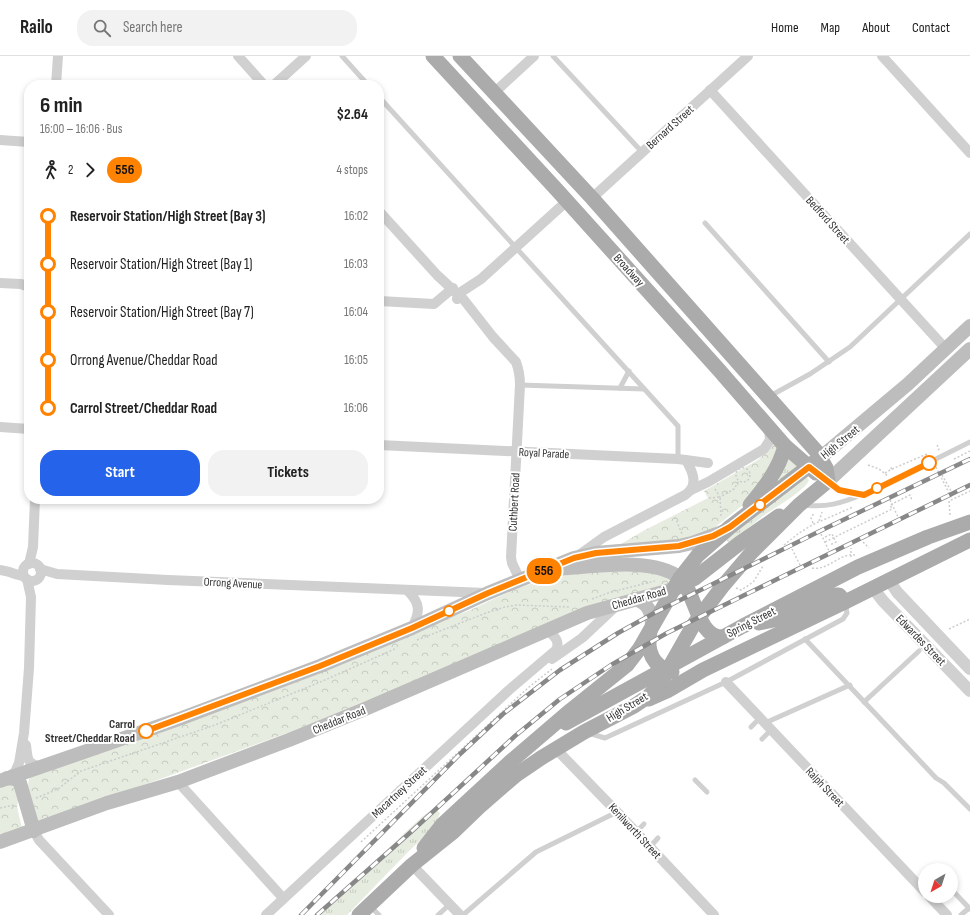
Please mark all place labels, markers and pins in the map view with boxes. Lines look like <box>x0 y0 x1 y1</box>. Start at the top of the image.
unlabelled marker <box>921 455 937 471</box>
unlabelled marker <box>871 482 883 494</box>
unlabelled marker <box>754 499 766 511</box>
unlabelled marker <box>443 605 455 617</box>
place label: Carrol Street/Cheddar Road <box>45 717 135 746</box>
marker: Carrol Street/Cheddar Road <box>138 723 154 739</box>

